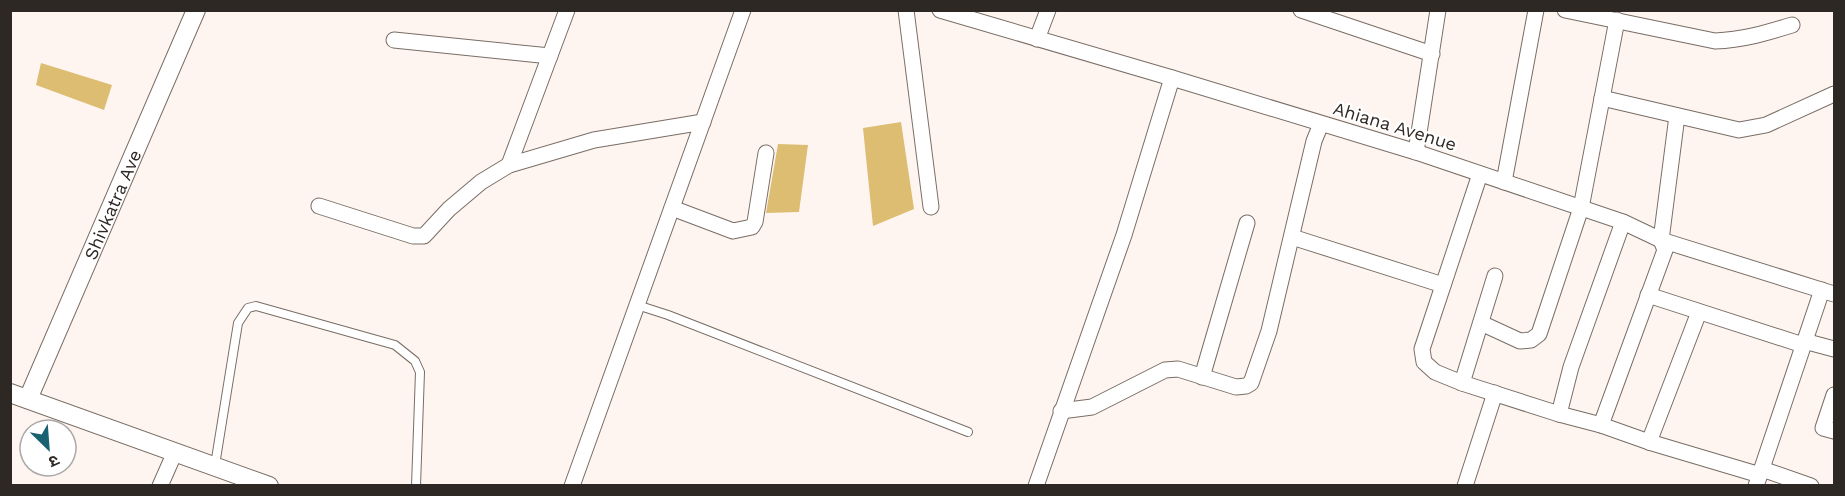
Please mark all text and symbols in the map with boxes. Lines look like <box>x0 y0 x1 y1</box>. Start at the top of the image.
street label: Ahiana Avenue <box>1331 97 1459 155</box>
street label: Shivkatra Ave <box>79 146 145 263</box>
north arrow <box>18 418 78 478</box>
text: उ <box>45 451 62 472</box>

